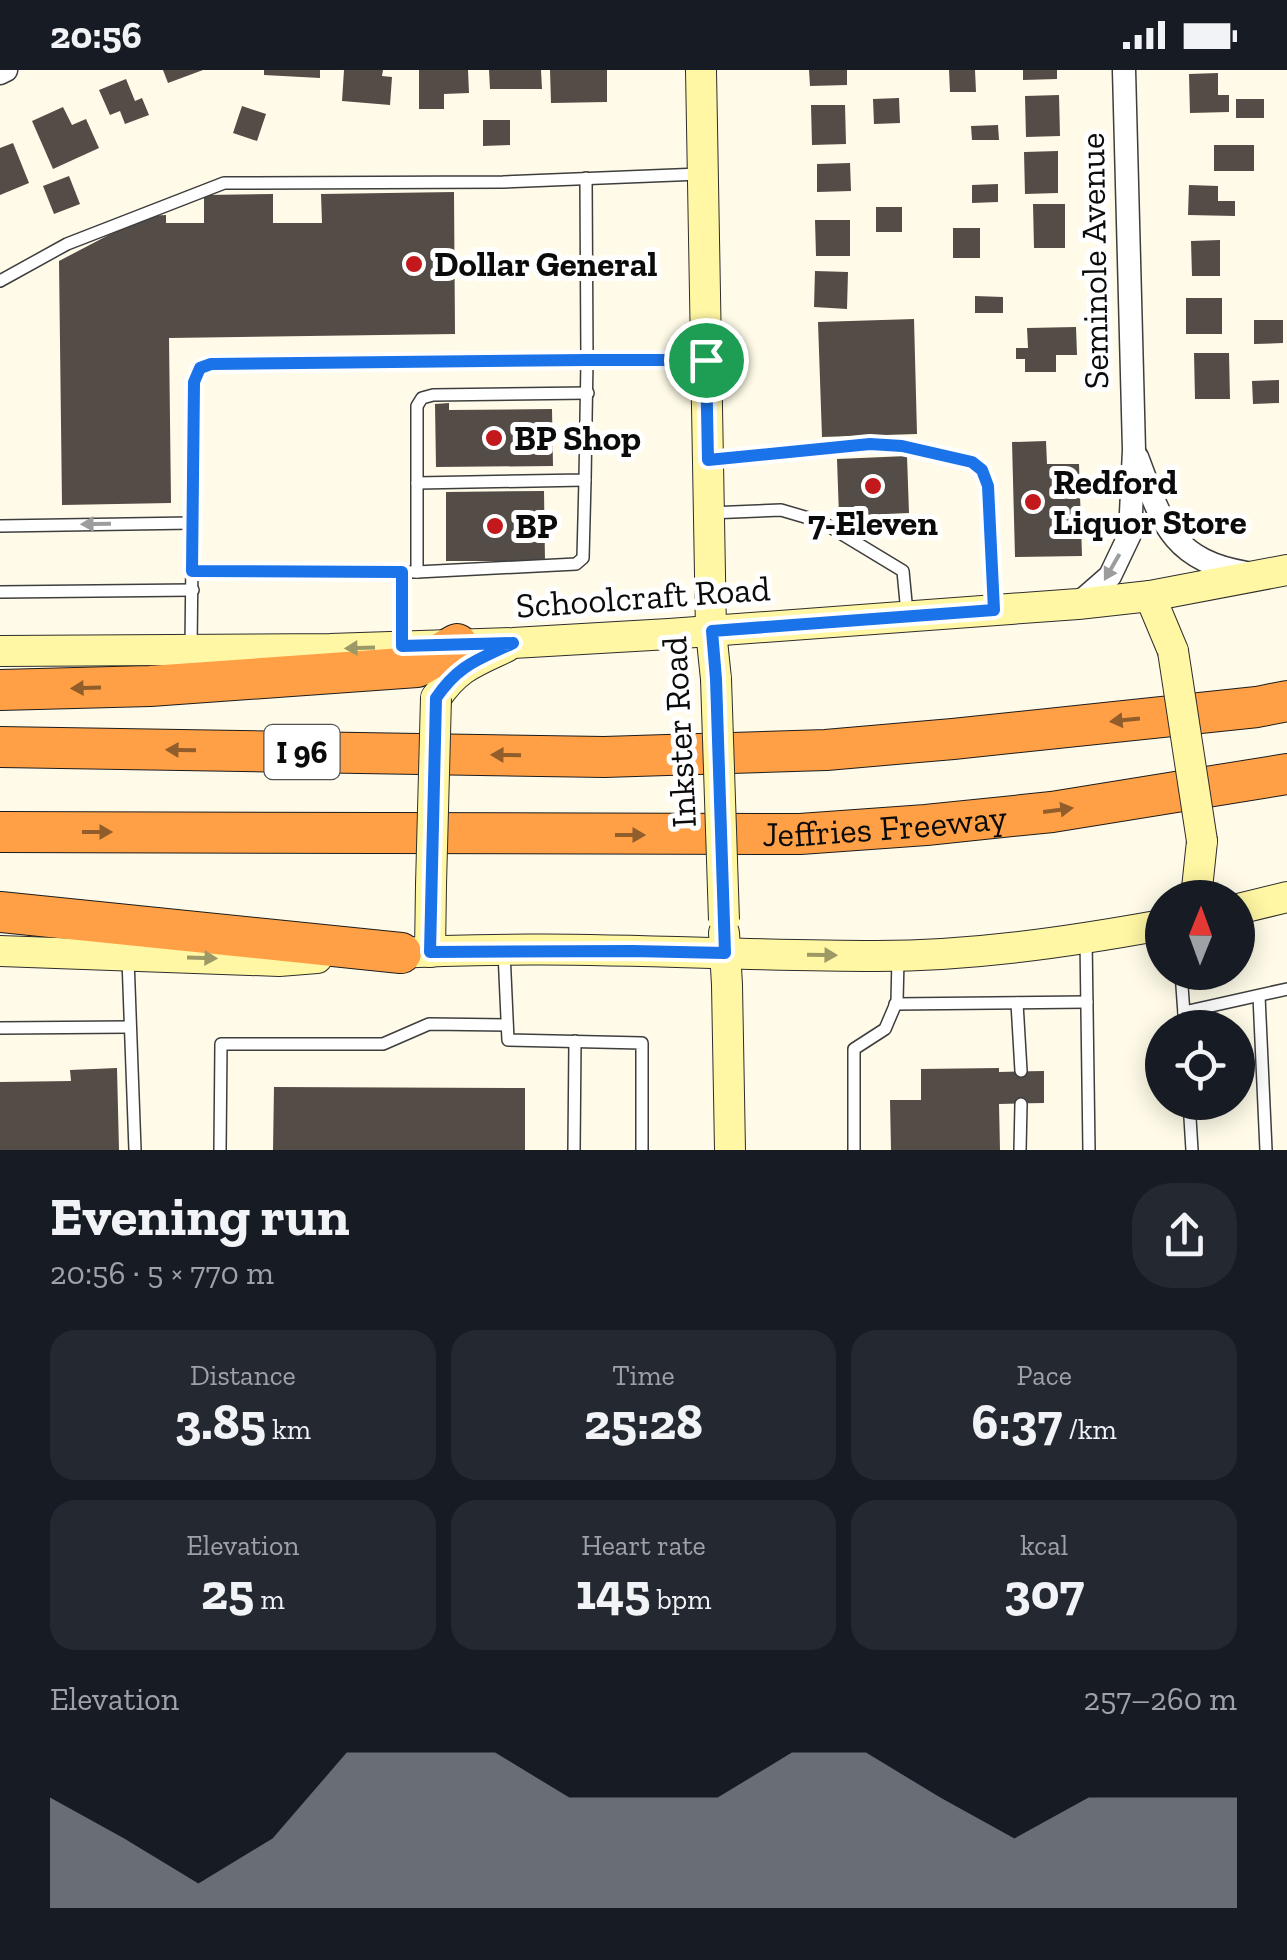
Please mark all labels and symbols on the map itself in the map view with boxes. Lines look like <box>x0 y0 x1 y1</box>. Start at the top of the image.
street label: Seminole Avenue <box>1071 132 1117 390</box>
place label: Dollar General <box>434 243 657 285</box>
marker: Dollar General <box>403 253 425 275</box>
pin <box>664 318 749 403</box>
place label: BP Shop <box>514 417 641 459</box>
marker: BP Shop <box>483 427 505 449</box>
place label: Redford Liquor Store <box>1053 461 1247 543</box>
marker: 7-Eleven <box>862 475 884 497</box>
marker: Redford Liquor Store <box>1022 491 1044 513</box>
place label: 7-Eleven <box>808 502 938 544</box>
place label: BP <box>515 505 558 547</box>
marker: BP <box>484 515 506 537</box>
one-way arrow <box>79 516 111 532</box>
one-way arrow <box>1104 553 1122 581</box>
street label: Schoolcraft Road <box>514 567 772 627</box>
street label: Inkster Road <box>653 635 705 829</box>
one-way arrow <box>344 640 376 656</box>
one-way arrow <box>70 680 102 696</box>
one-way arrow <box>1108 712 1140 728</box>
road number: I 96 <box>264 725 340 779</box>
one-way arrow <box>165 742 197 758</box>
one-way arrow <box>490 747 522 763</box>
street label: Jeffries Freeway <box>762 796 1009 855</box>
one-way arrow <box>1043 802 1074 818</box>
one-way arrow <box>82 824 114 840</box>
one-way arrow <box>615 827 647 843</box>
north arrow <box>1145 880 1255 990</box>
one-way arrow <box>807 947 839 963</box>
one-way arrow <box>187 950 219 966</box>

